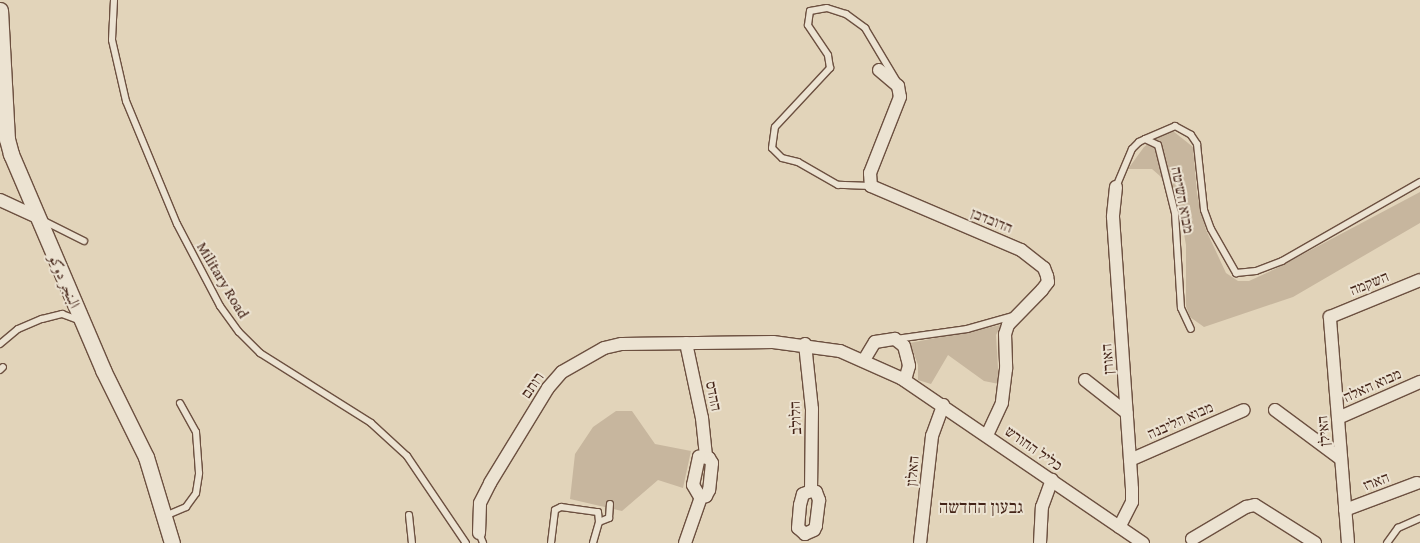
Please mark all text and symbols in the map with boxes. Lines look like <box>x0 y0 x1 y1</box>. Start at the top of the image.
street label: מבוא השיטה <box>1168 165 1198 235</box>
street label: הדובדבן <box>968 204 1016 236</box>
street label: Military Road <box>193 239 253 321</box>
street label: البنجر دوكو <box>46 252 84 310</box>
street label: השקמה <box>1347 267 1391 299</box>
street label: האורן <box>1097 343 1117 375</box>
street label: מבוא האלה <box>1340 364 1404 406</box>
street label: רותם <box>517 368 547 402</box>
street label: ההדס <box>702 380 726 412</box>
street label: מבוא הליבנה <box>1144 398 1216 442</box>
street label: הלולב <box>785 401 805 435</box>
street label: האילן <box>1313 415 1333 447</box>
street label: כליל החורש <box>1002 422 1066 474</box>
street label: האלון <box>901 455 923 487</box>
street label: הארז <box>1360 468 1392 494</box>
district label: גבעון החדשה <box>939 496 1023 518</box>

